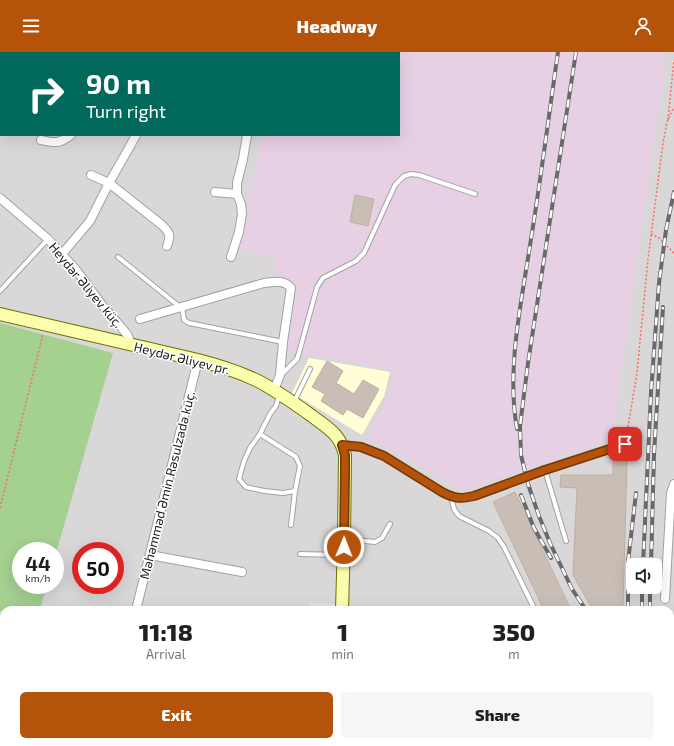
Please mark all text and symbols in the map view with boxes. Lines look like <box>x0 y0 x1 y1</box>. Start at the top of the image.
icon: menu <box>20 15 42 37</box>
text: Headway <box>297 15 377 37</box>
icon: person <box>632 15 654 37</box>
text: 90 m <box>86 66 151 100</box>
icon: right <box>20 68 72 120</box>
text: Turn right <box>86 100 166 122</box>
street label: Heydər Əliyev küç. <box>45 239 126 332</box>
street label: Heydər Əliyev pr. <box>132 338 232 378</box>
street label: Məhəmməd Əmin Rəsulzadə küç. <box>136 389 199 581</box>
pin <box>608 427 642 461</box>
icon: arrive <box>614 433 636 455</box>
position arrow <box>323 526 365 568</box>
speed limit sign: 50 <box>72 542 124 594</box>
text: 44 <box>25 551 51 575</box>
map controls <box>626 558 662 594</box>
button: sound <box>626 558 662 594</box>
text: km/h <box>26 572 50 584</box>
text: 11:18 <box>139 617 193 646</box>
text: 1 <box>337 617 348 646</box>
text: 350 <box>493 617 535 646</box>
text: Arrival <box>146 646 186 662</box>
text: min <box>332 646 354 662</box>
text: m <box>508 646 520 662</box>
button: Exit <box>20 692 333 738</box>
button: Share <box>341 692 654 738</box>

